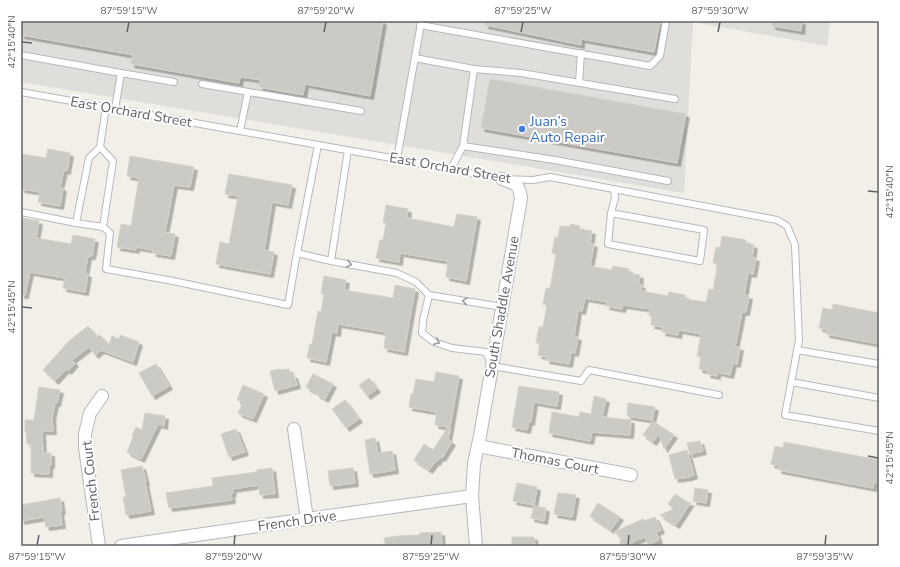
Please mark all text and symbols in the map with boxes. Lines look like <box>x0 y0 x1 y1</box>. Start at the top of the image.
text: 87°59'15"W <box>101 4 157 18</box>
text: 87°59'20"W <box>298 4 354 18</box>
text: 87°59'25"W <box>495 4 551 18</box>
text: 87°59'30"W <box>692 4 748 18</box>
text: 42°15'40"N <box>5 15 19 69</box>
street label: East Orchard Street <box>69 92 193 132</box>
place label: Juan’s Auto Repair <box>529 112 605 147</box>
marker: Juan’s Auto Repair <box>517 124 527 134</box>
street label: East Orchard Street <box>388 148 512 188</box>
text: 42°15'40"N <box>883 165 897 219</box>
street label: South Shaddle Avenue <box>480 235 524 379</box>
one-way arrow <box>345 259 352 268</box>
text: 42°15'45"N <box>5 280 19 334</box>
one-way arrow <box>462 297 469 306</box>
one-way arrow <box>432 337 440 345</box>
text: 42°15'45"N <box>883 431 897 485</box>
street label: French Court <box>77 440 105 522</box>
street label: Thomas Court <box>510 443 600 479</box>
street label: French Drive <box>257 506 337 536</box>
text: 87°59'15"W <box>9 550 65 564</box>
text: 87°59'20"W <box>206 550 262 564</box>
text: 87°59'25"W <box>403 550 459 564</box>
text: 87°59'30"W <box>600 550 656 564</box>
text: 87°59'35"W <box>797 550 853 564</box>

